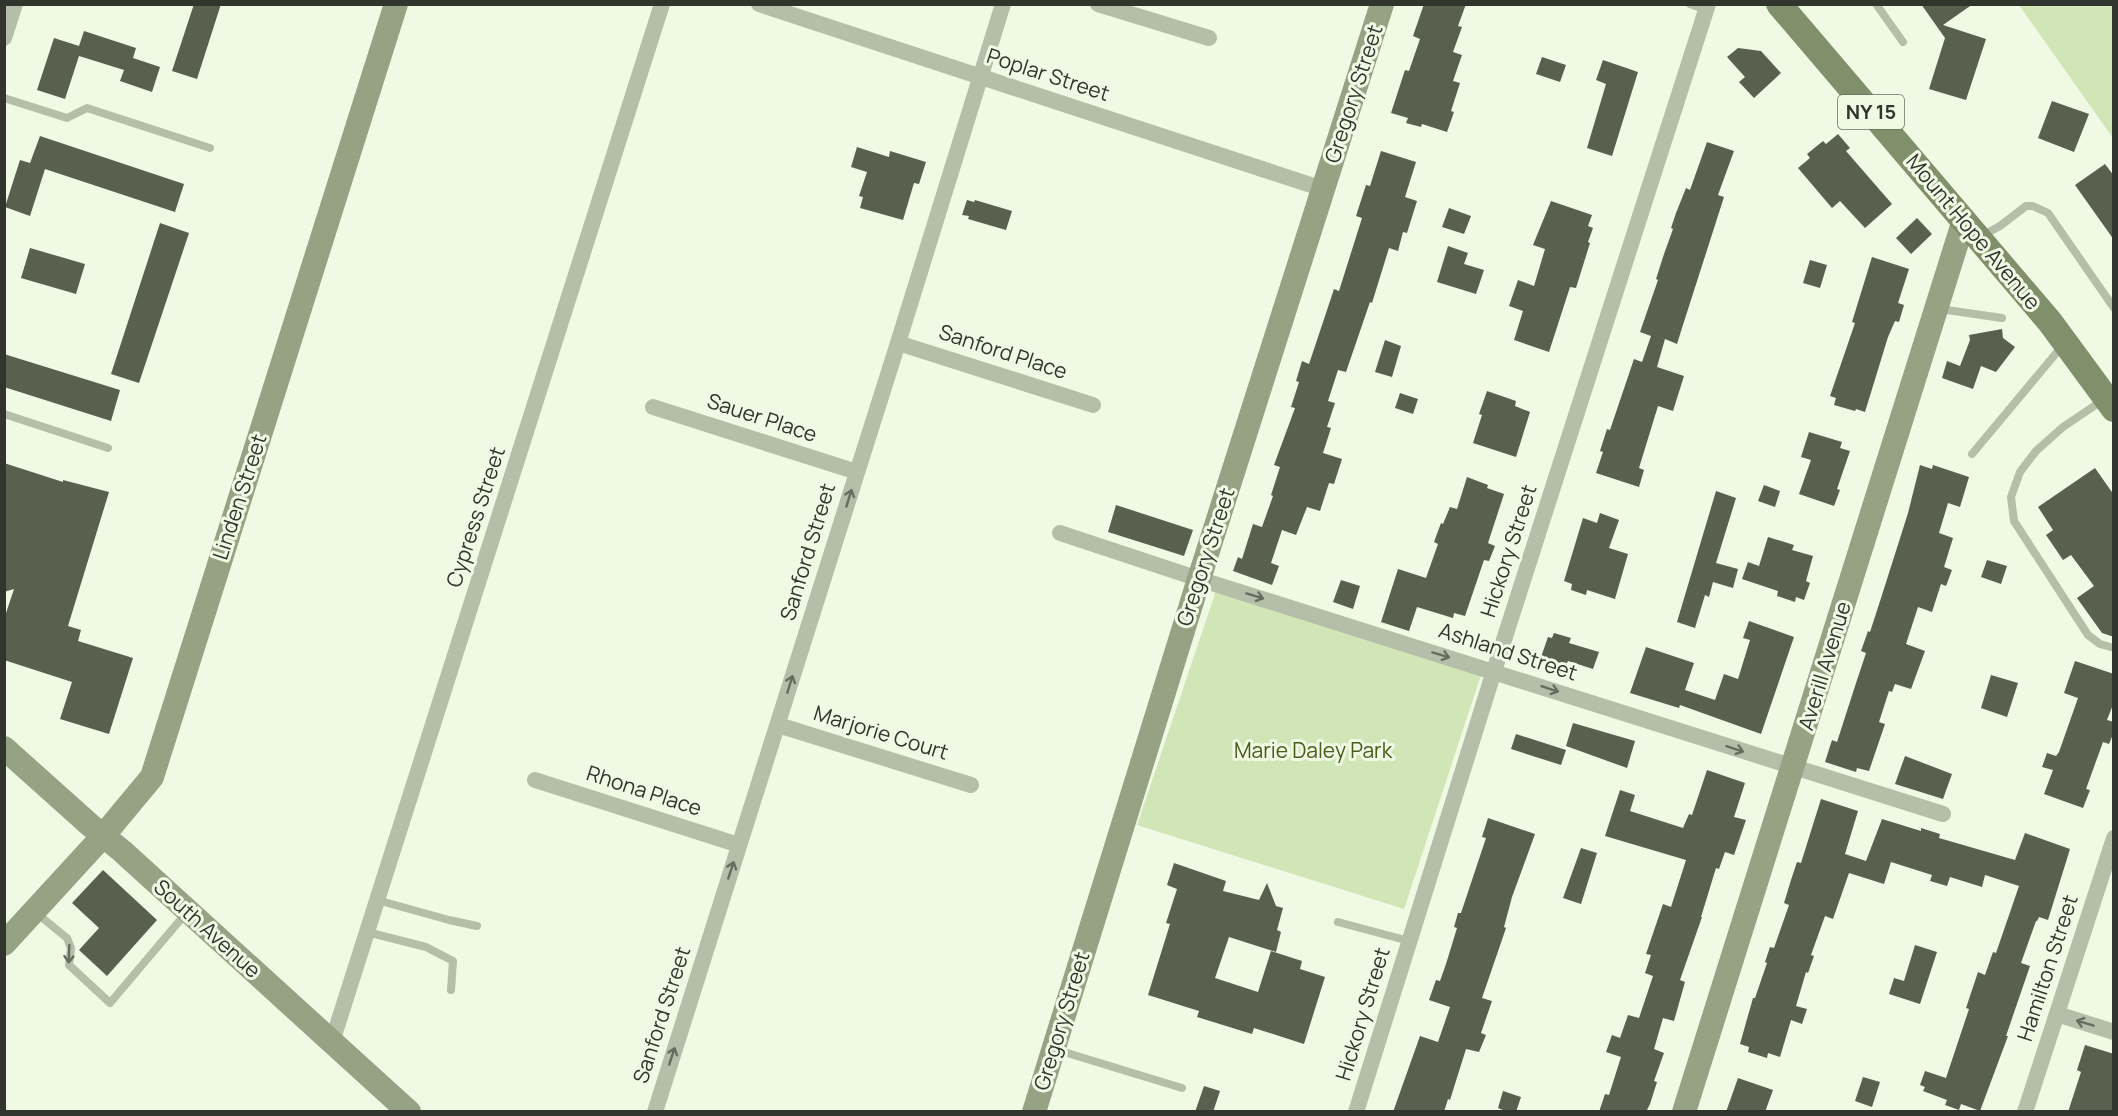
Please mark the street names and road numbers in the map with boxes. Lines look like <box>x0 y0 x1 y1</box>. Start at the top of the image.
street label: Gregory Street <box>1318 21 1389 166</box>
street label: Poplar Street <box>983 41 1113 107</box>
road number: NY 15 <box>1838 95 1904 129</box>
street label: Mount Hope Avenue <box>1900 148 2047 315</box>
street label: Sanford Place <box>936 317 1071 385</box>
street label: Sauer Place <box>704 386 821 448</box>
street label: Linden Street <box>206 430 273 563</box>
street label: Cypress Street <box>439 443 511 590</box>
street label: Sanford Street <box>773 480 841 624</box>
street label: Hickory Street <box>1473 481 1543 621</box>
street label: Gregory Street <box>1170 484 1241 629</box>
street label: Averill Avenue <box>1791 598 1857 734</box>
street label: Ashland Street <box>1435 615 1581 687</box>
street label: Marjorie Court <box>811 698 952 766</box>
street label: Rhona Place <box>583 758 705 822</box>
street label: South Avenue <box>148 873 267 984</box>
street label: Hamilton Street <box>2010 891 2084 1044</box>
street label: Sanford Street <box>626 943 696 1087</box>
street label: Hickory Street <box>1328 944 1396 1084</box>
street label: Gregory Street <box>1027 948 1095 1094</box>

